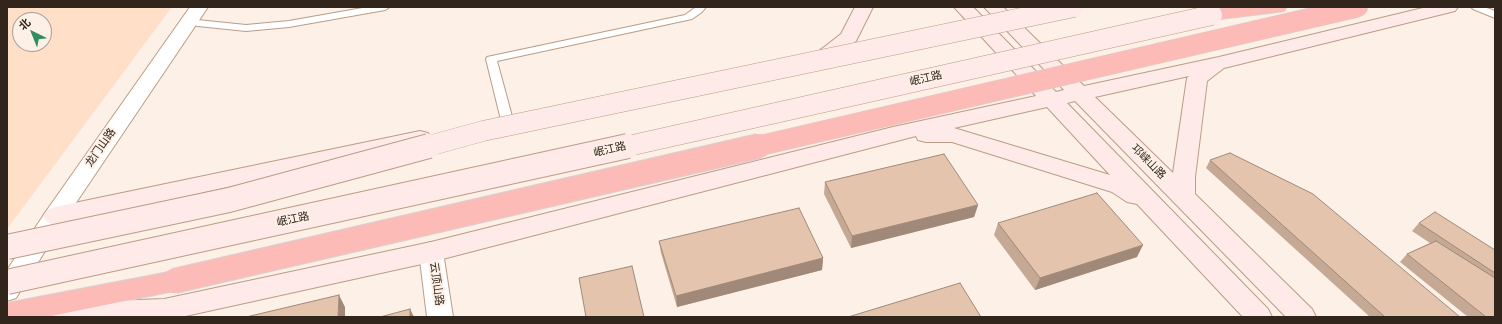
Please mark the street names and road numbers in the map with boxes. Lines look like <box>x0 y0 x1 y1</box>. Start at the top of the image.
street label: 岷江路 <box>908 69 944 89</box>
street label: 龙门山路 <box>83 126 119 170</box>
street label: 岷江路 <box>592 140 628 160</box>
street label: 邛崃山路 <box>1128 142 1168 182</box>
street label: 岷江路 <box>275 210 311 230</box>
street label: 云顶山路 <box>426 261 446 307</box>

